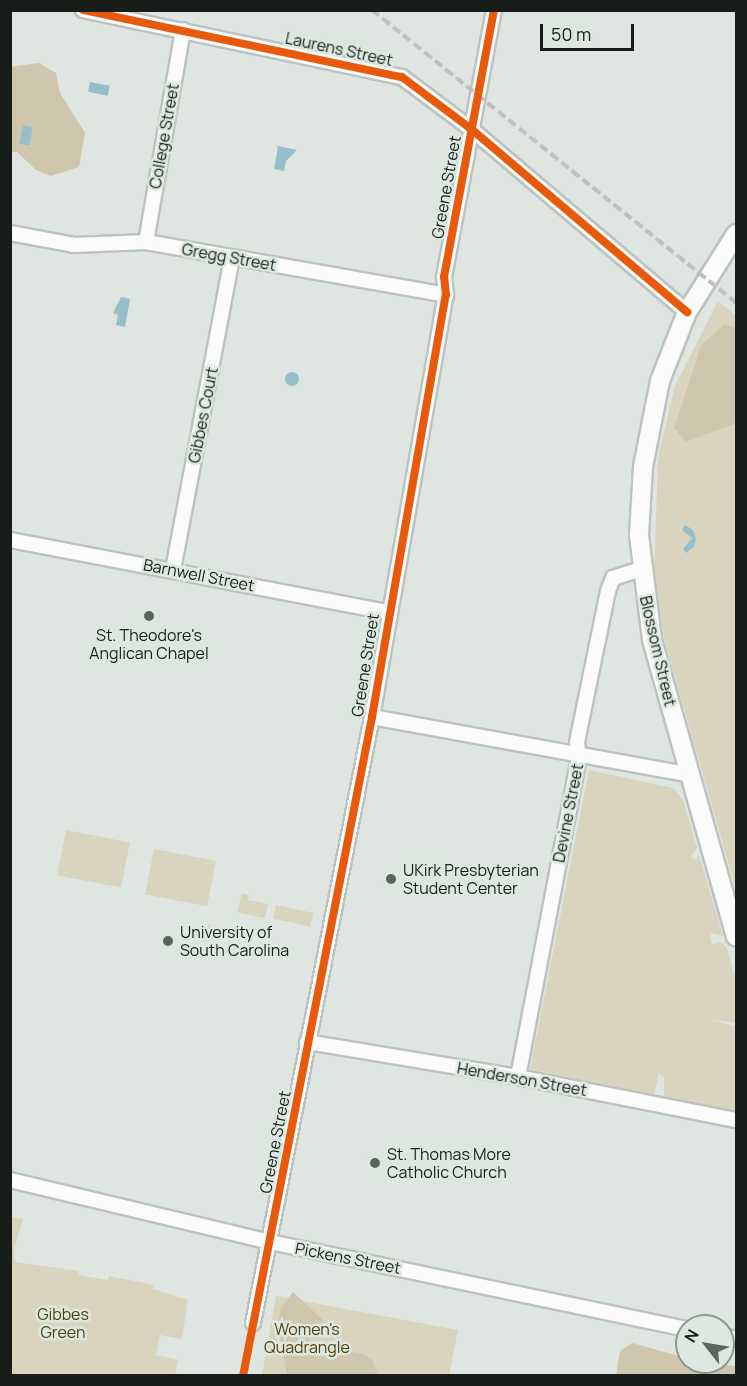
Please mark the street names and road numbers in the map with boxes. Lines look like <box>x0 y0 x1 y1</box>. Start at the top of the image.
street label: Laurens Street <box>284 28 394 70</box>
street label: College Street <box>145 82 183 190</box>
street label: Greene Street <box>427 134 465 240</box>
street label: Gregg Street <box>180 239 278 275</box>
street label: Gibbes Court <box>184 365 222 465</box>
street label: Barnwell Street <box>142 555 256 595</box>
street label: Blossom Street <box>636 594 680 708</box>
street label: Greene Street <box>347 612 383 718</box>
street label: Devine Street <box>549 762 587 864</box>
street label: Henderson Street <box>456 1058 588 1100</box>
street label: Greene Street <box>256 1089 294 1195</box>
street label: Pickens Street <box>294 1238 402 1278</box>

